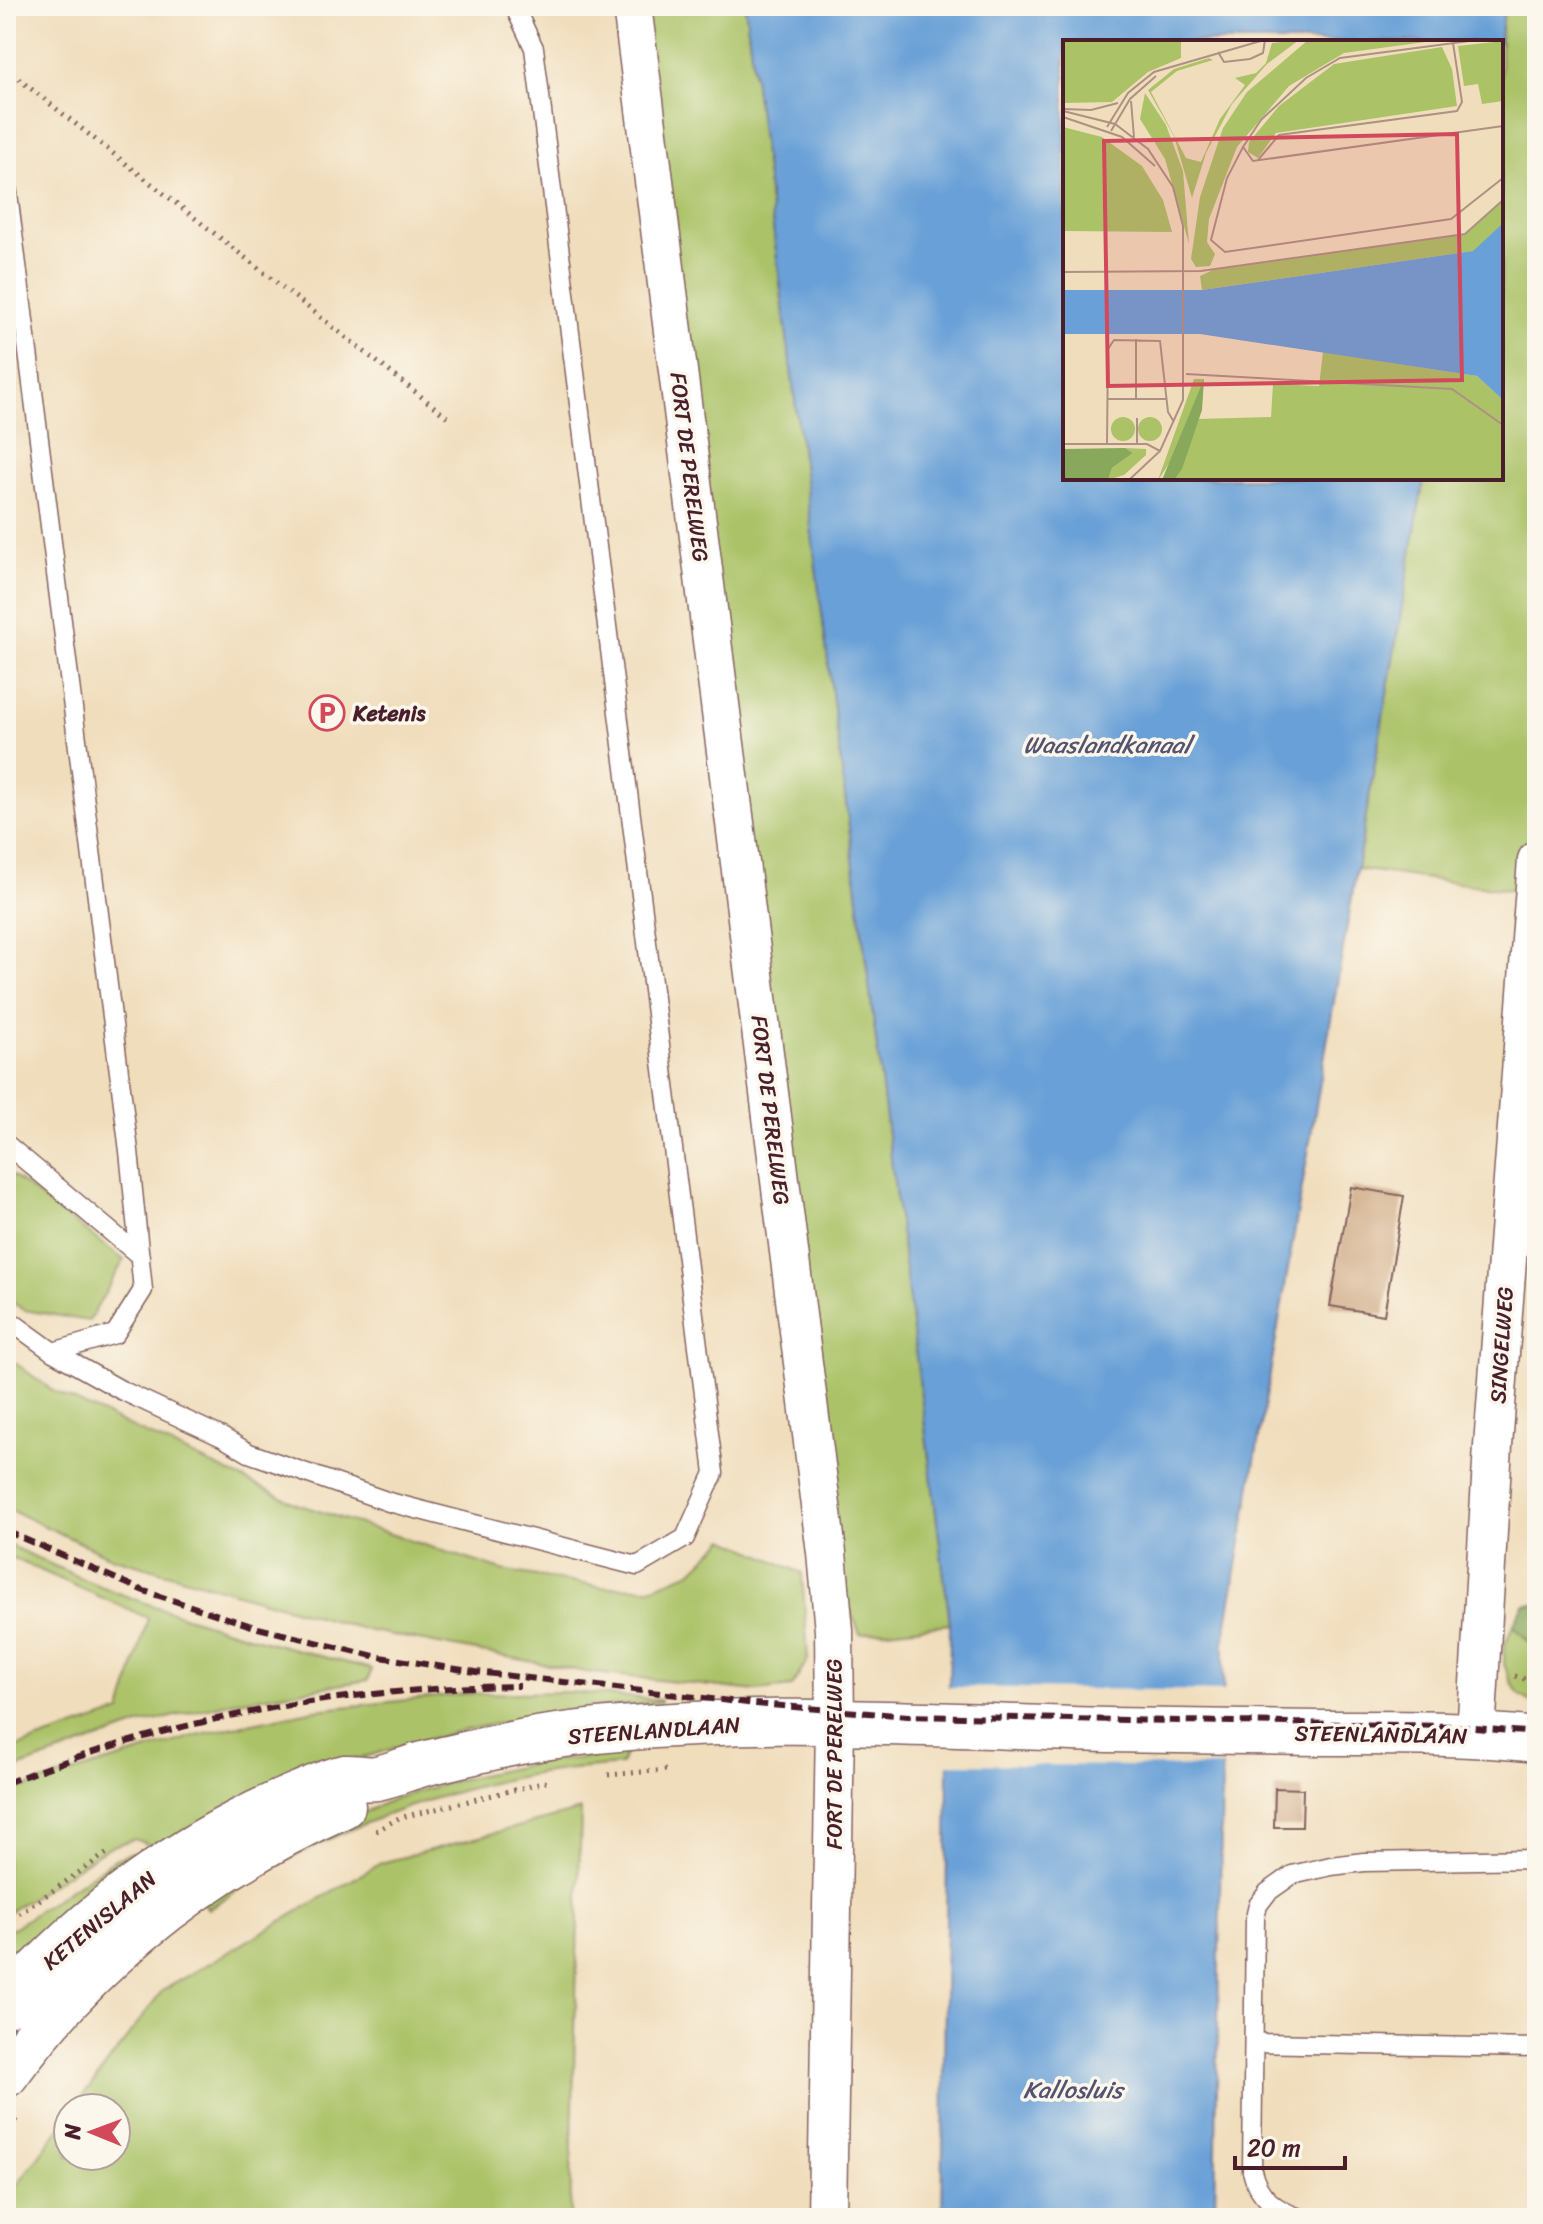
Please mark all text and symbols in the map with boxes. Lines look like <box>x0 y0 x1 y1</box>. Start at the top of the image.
inset map <box>1063 40 1503 480</box>
street label: FORT DE PERELWEG <box>659 370 721 564</box>
parking icon: Ketenis <box>308 694 346 732</box>
place label: Ketenis <box>352 694 427 733</box>
water label: Waaslandkanaal <box>1024 724 1196 766</box>
street label: FORT DE PERELWEG <box>740 1013 802 1207</box>
street label: SINGELWEG <box>1478 1285 1525 1405</box>
street label: FORT DE PERELWEG <box>815 1658 854 1850</box>
street label: STEENLANDLAAN <box>566 1705 742 1756</box>
street label: STEENLANDLAAN <box>1294 1713 1468 1756</box>
street label: KETENISLAAN <box>33 1860 165 1980</box>
water label: Kallosluis <box>1023 2069 1126 2111</box>
north arrow <box>52 2092 132 2172</box>
scale bar <box>1235 2120 1345 2170</box>
text: N <box>53 2123 92 2141</box>
text: 20 m <box>1247 2127 1301 2169</box>

